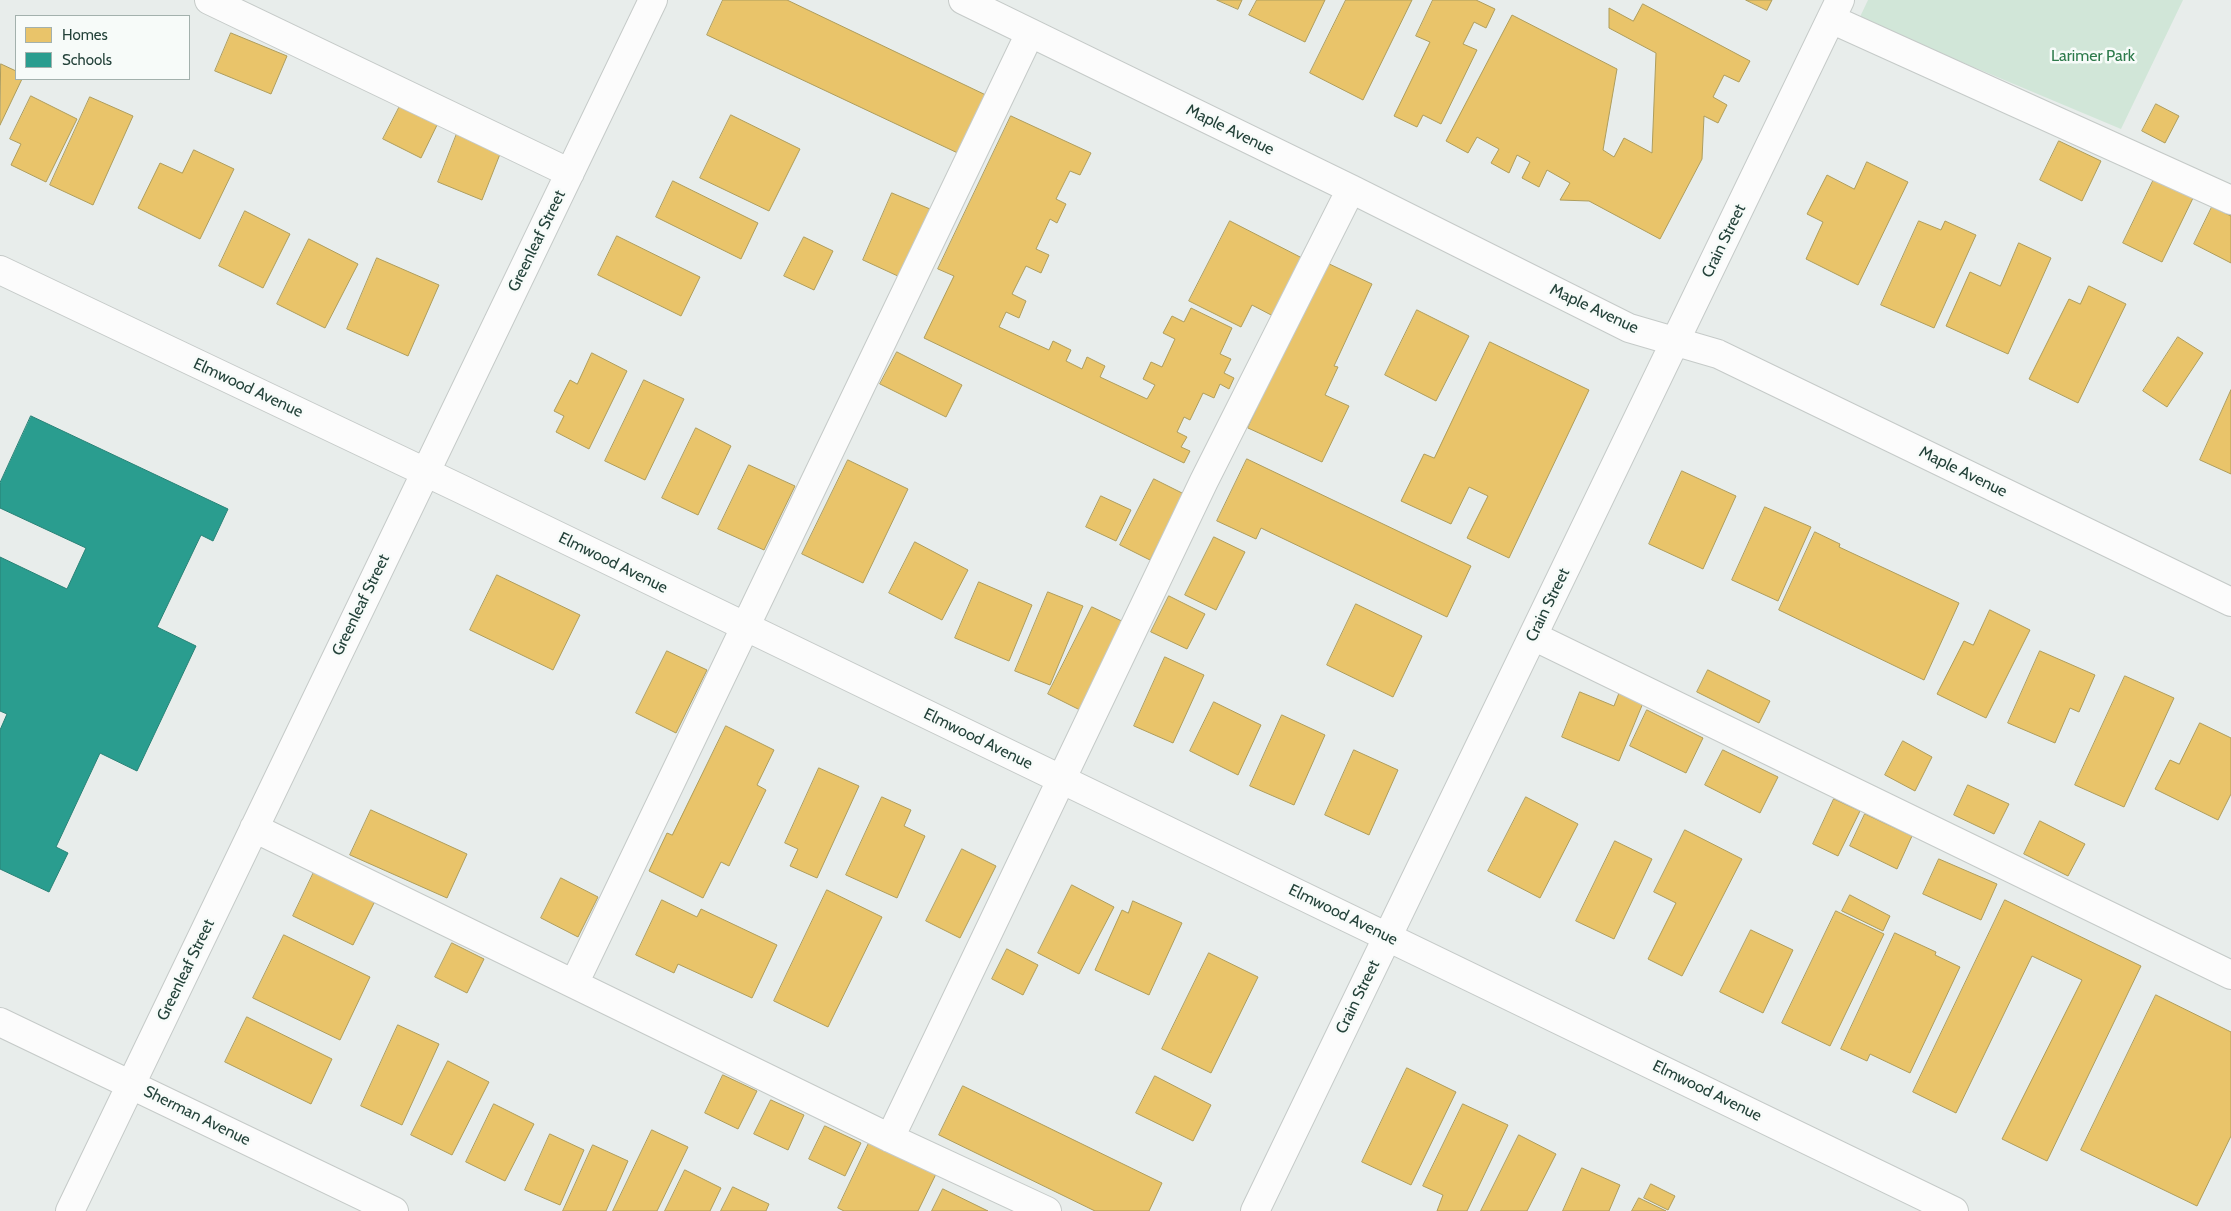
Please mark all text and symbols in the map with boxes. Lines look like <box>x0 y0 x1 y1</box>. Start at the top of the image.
legend <box>15 15 190 80</box>
text: Homes <box>62 26 108 44</box>
park label: Larimer Park <box>2051 46 2135 66</box>
text: Schools <box>62 51 112 69</box>
street label: Maple Avenue <box>1183 100 1277 160</box>
street label: Greenleaf Street <box>504 187 570 295</box>
street label: Crain Street <box>1698 201 1750 281</box>
street label: Maple Avenue <box>1547 280 1641 338</box>
street label: Elmwood Avenue <box>190 354 306 422</box>
street label: Maple Avenue <box>1916 442 2010 502</box>
street label: Elmwood Avenue <box>555 528 671 598</box>
street label: Greenleaf Street <box>328 551 394 659</box>
street label: Crain Street <box>1522 565 1574 645</box>
street label: Elmwood Avenue <box>920 704 1036 774</box>
street label: Elmwood Avenue <box>1285 880 1401 950</box>
street label: Greenleaf Street <box>153 916 219 1024</box>
street label: Crain Street <box>1332 957 1384 1037</box>
street label: Elmwood Avenue <box>1649 1056 1765 1126</box>
street label: Sherman Avenue <box>141 1082 253 1150</box>

